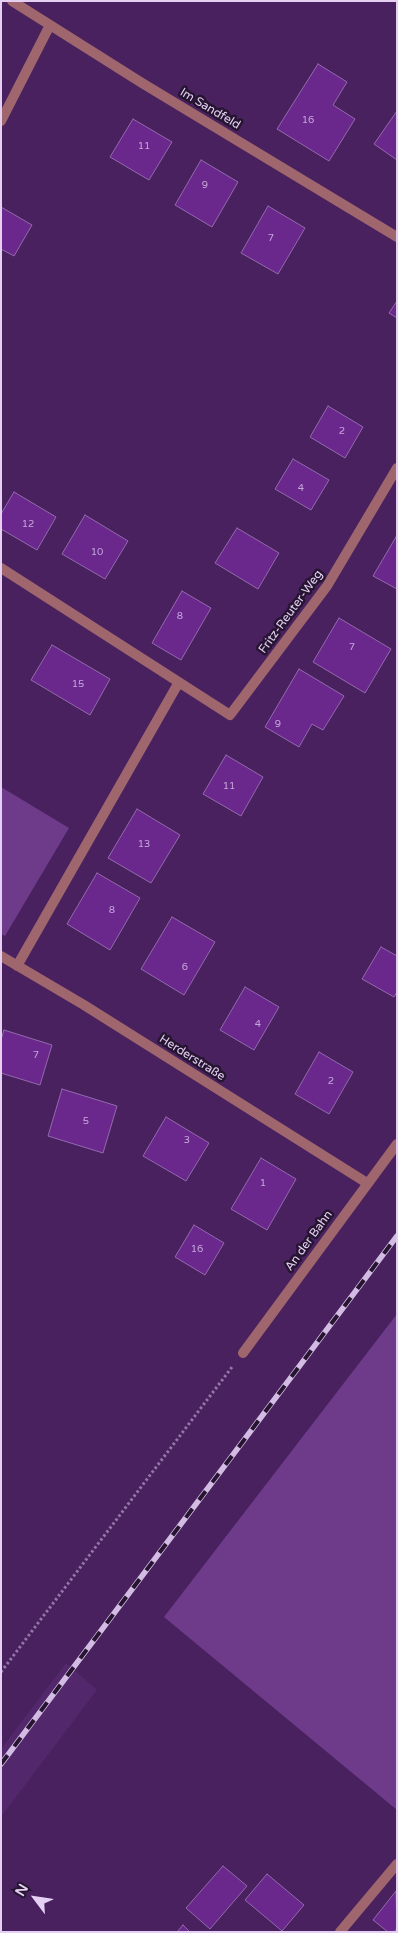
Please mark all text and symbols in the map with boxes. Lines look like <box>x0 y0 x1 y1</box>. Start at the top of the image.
street label: Im Sandfeld <box>177 85 243 133</box>
house number: 16 <box>302 114 314 126</box>
house number: 11 <box>138 140 150 152</box>
house number: 9 <box>202 179 208 191</box>
house number: 7 <box>268 232 274 244</box>
house number: 2 <box>339 425 345 437</box>
house number: 4 <box>298 482 304 494</box>
house number: 12 <box>22 518 34 530</box>
house number: 10 <box>91 546 103 558</box>
street label: Fritz-Reuter-Weg <box>256 568 326 656</box>
house number: 8 <box>177 610 183 622</box>
house number: 7 <box>349 641 355 653</box>
house number: 15 <box>72 678 84 690</box>
house number: 9 <box>275 718 281 730</box>
house number: 11 <box>223 780 235 792</box>
house number: 13 <box>138 838 150 850</box>
house number: 8 <box>109 904 115 916</box>
house number: 6 <box>182 961 188 973</box>
house number: 4 <box>255 1018 261 1030</box>
street label: Herderstraße <box>156 1032 228 1084</box>
house number: 7 <box>33 1049 39 1061</box>
house number: 2 <box>328 1075 334 1087</box>
house number: 5 <box>83 1115 89 1127</box>
house number: 3 <box>184 1134 190 1146</box>
house number: 1 <box>260 1177 266 1189</box>
street label: An der Bahn <box>282 1208 336 1274</box>
house number: 16 <box>191 1243 203 1255</box>
north arrow <box>10 1873 60 1923</box>
text: N <box>12 1881 32 1899</box>

